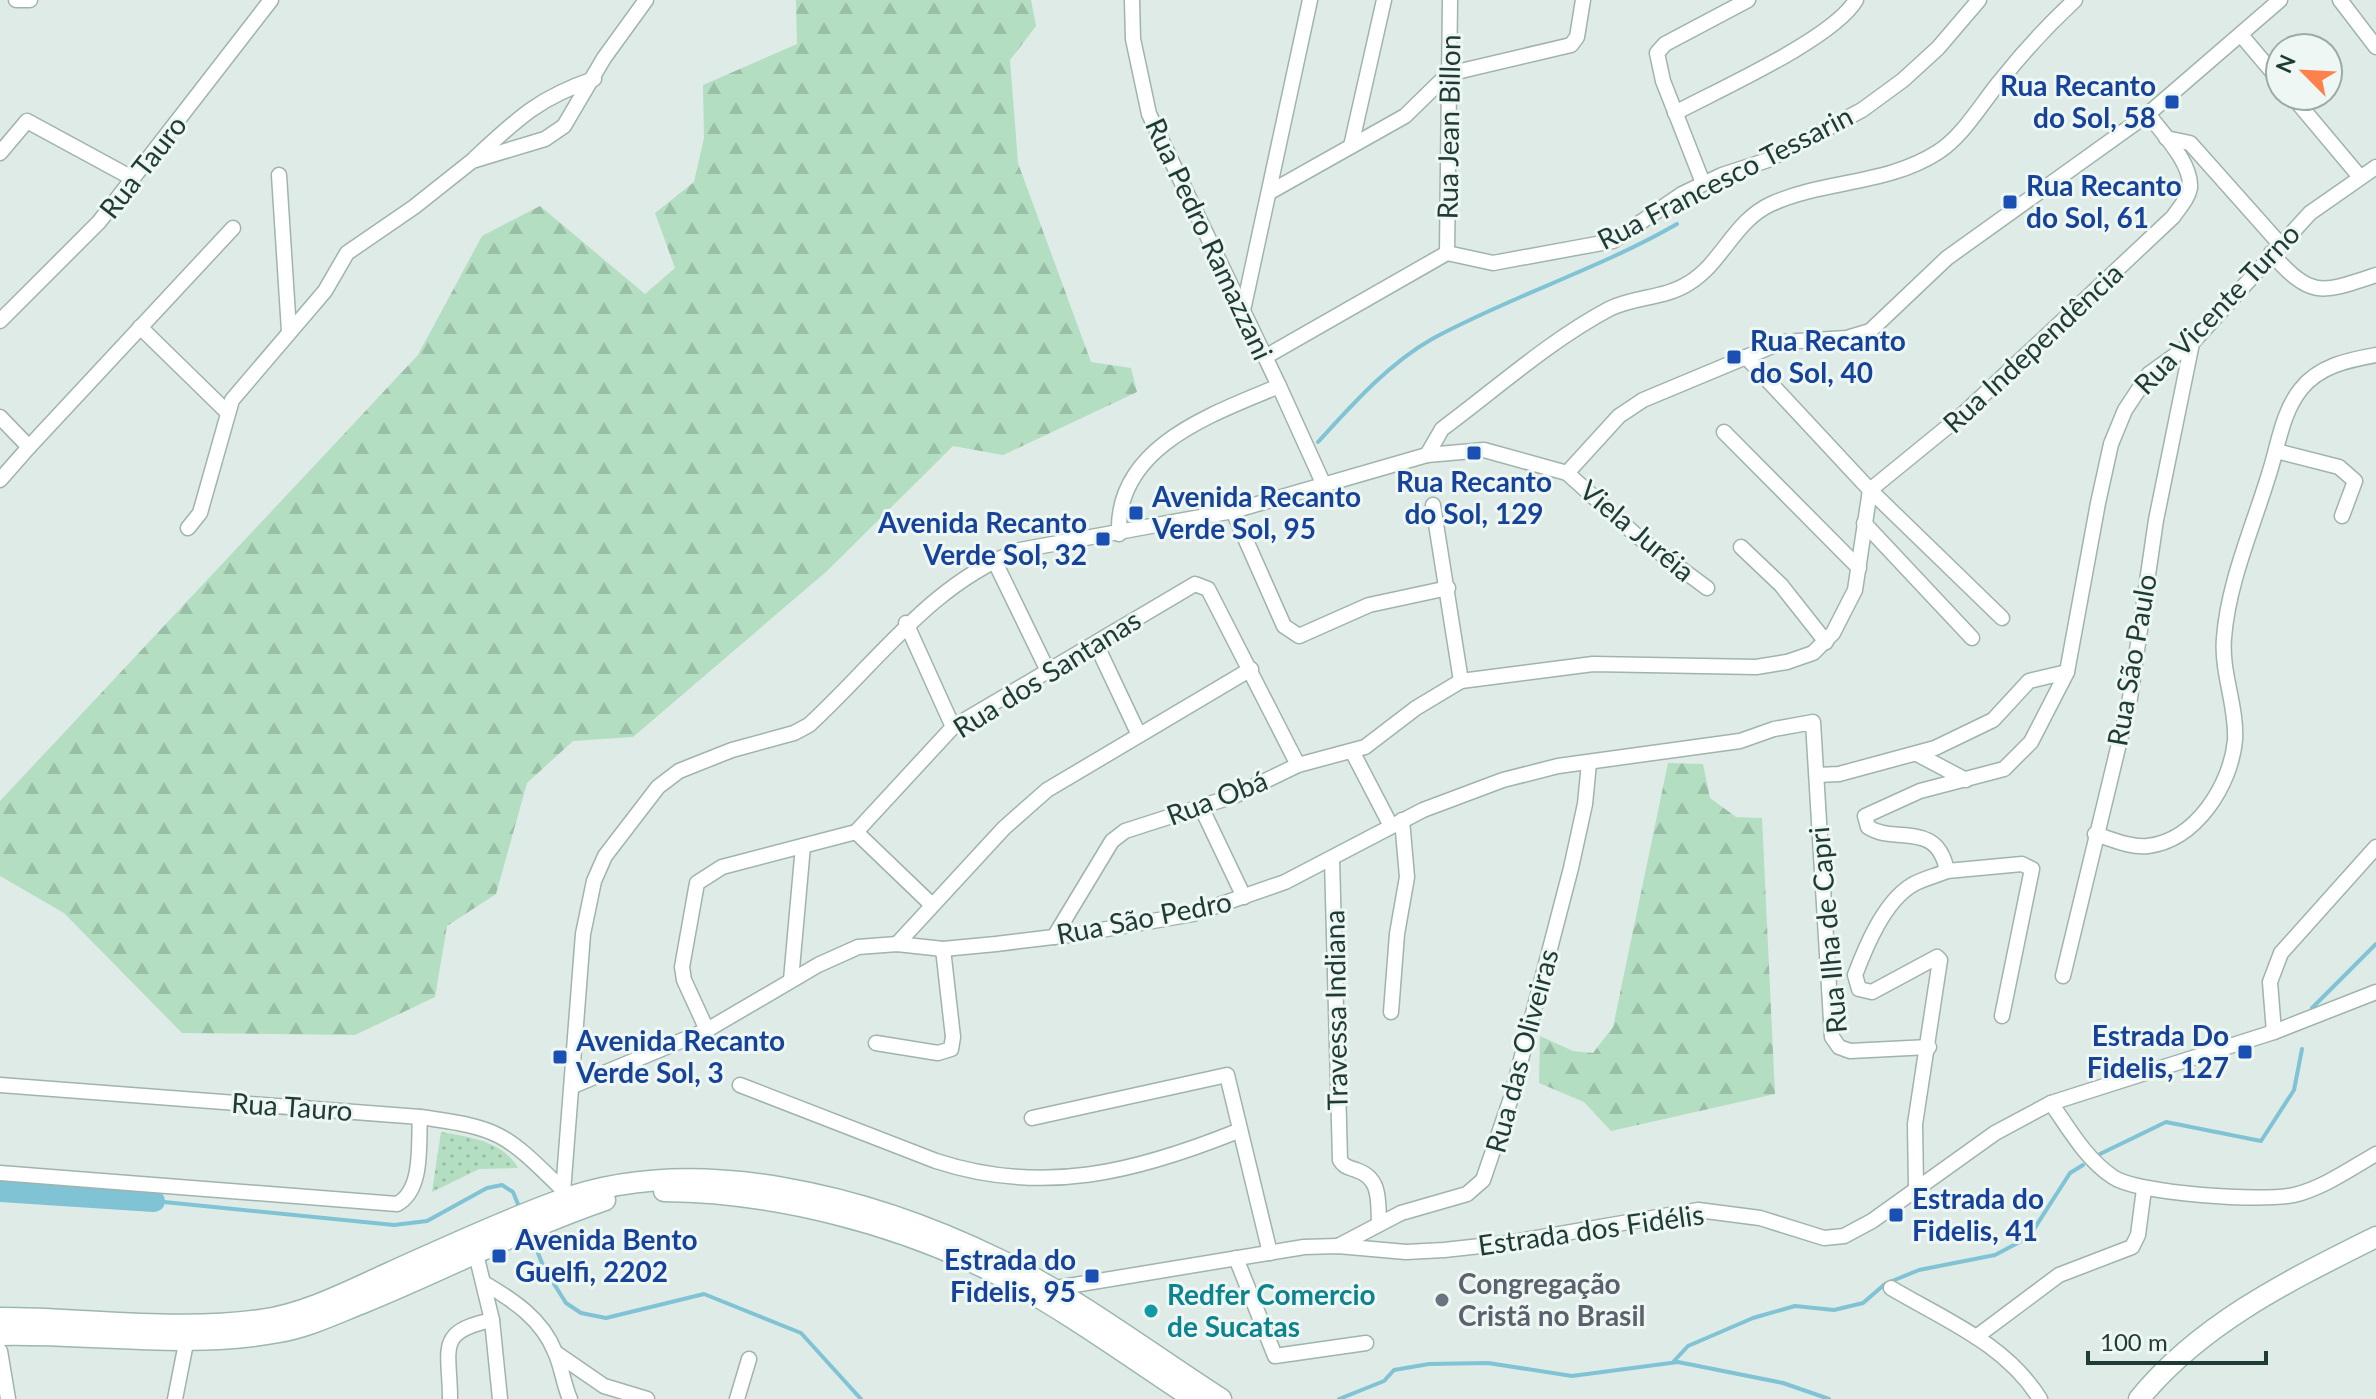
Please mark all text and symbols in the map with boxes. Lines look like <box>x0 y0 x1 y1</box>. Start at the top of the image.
north arrow <box>2264 32 2344 112</box>
street label: Rua Jean Billon <box>1429 34 1467 220</box>
text: N <box>2269 50 2301 77</box>
place label: Rua Recanto do Sol, 58 <box>2000 68 2156 134</box>
marker: Rua Recanto do Sol, 58 <box>2163 93 2181 111</box>
street label: Rua Francesco Tessarin <box>1591 98 1858 256</box>
street label: Rua Tauro <box>92 108 193 225</box>
street label: Rua Pedro Ramazzani <box>1139 112 1281 365</box>
place label: Rua Recanto do Sol, 61 <box>2026 168 2182 234</box>
marker: Rua Recanto do Sol, 61 <box>2001 193 2019 211</box>
street label: Rua Vicente Turno <box>2126 216 2306 401</box>
street label: Rua Independência <box>1935 255 2129 439</box>
place label: Rua Recanto do Sol, 40 <box>1750 323 1906 389</box>
marker: Rua Recanto do Sol, 40 <box>1725 348 1743 366</box>
marker: Rua Recanto do Sol, 129 <box>1465 444 1483 462</box>
place label: Rua Recanto do Sol, 129 <box>1396 464 1552 530</box>
street label: Viela Juréia <box>1573 472 1702 588</box>
place label: Avenida Recanto Verde Sol, 95 <box>1151 479 1361 545</box>
marker: Avenida Recanto Verde Sol, 95 <box>1127 504 1145 522</box>
place label: Avenida Recanto Verde Sol, 32 <box>877 505 1087 571</box>
marker: Avenida Recanto Verde Sol, 32 <box>1094 530 1112 548</box>
street label: Rua São Paulo <box>2099 571 2163 748</box>
street label: Rua dos Santanas <box>947 602 1146 744</box>
street label: Rua Obá <box>1161 762 1272 832</box>
street label: Rua Ilha de Capri <box>1801 825 1853 1035</box>
street label: Rua São Pedro <box>1053 883 1234 951</box>
street label: Travessa Indiana <box>1316 910 1354 1110</box>
street label: Rua das Oliveiras <box>1477 945 1565 1156</box>
place label: Estrada Do Fidelis, 127 <box>2087 1018 2229 1084</box>
place label: Avenida Recanto Verde Sol, 3 <box>575 1023 785 1089</box>
marker: Estrada Do Fidelis, 127 <box>2236 1043 2254 1061</box>
marker: Avenida Recanto Verde Sol, 3 <box>551 1048 569 1066</box>
street label: Rua Tauro <box>230 1085 354 1127</box>
place label: Estrada do Fidelis, 41 <box>1912 1181 2044 1247</box>
street label: Estrada dos Fidélis <box>1476 1196 1706 1262</box>
marker: Estrada do Fidelis, 41 <box>1887 1206 1905 1224</box>
place label: Avenida Bento Guelfi, 2202 <box>514 1222 698 1288</box>
place label: Estrada do Fidelis, 95 <box>944 1242 1076 1308</box>
marker: Avenida Bento Guelfi, 2202 <box>490 1247 508 1265</box>
place label: Congregação Cristã no Brasil <box>1458 1266 1645 1332</box>
marker: Estrada do Fidelis, 95 <box>1083 1267 1101 1285</box>
place label: Redfer Comercio de Sucatas <box>1167 1277 1376 1343</box>
marker: Congregação Cristã no Brasil <box>1433 1291 1451 1309</box>
marker: Redfer Comercio de Sucatas <box>1142 1302 1160 1320</box>
scale bar <box>2088 1315 2266 1365</box>
text: 100 m <box>2100 1327 2168 1356</box>

